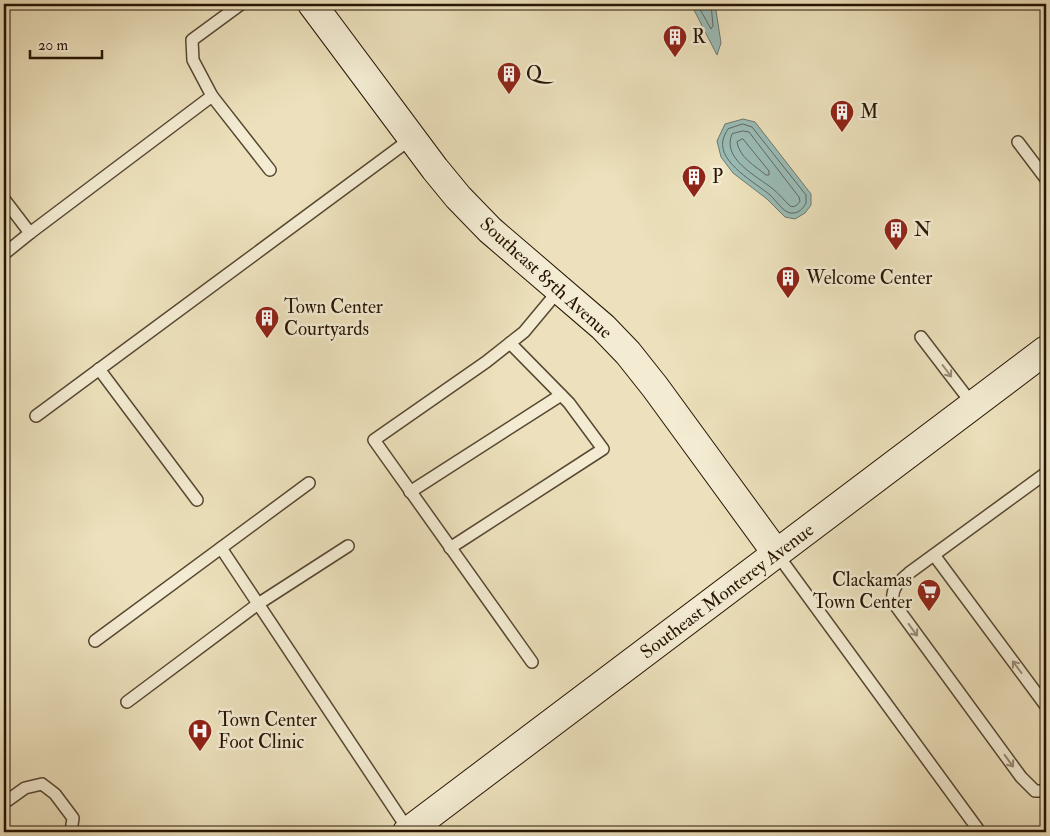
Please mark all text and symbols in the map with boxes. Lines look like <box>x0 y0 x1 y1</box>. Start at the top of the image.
building icon: R <box>662 24 688 58</box>
place label: R <box>692 25 706 49</box>
scale bar <box>30 28 102 60</box>
text: 20 m <box>38 36 68 55</box>
building icon: Q <box>496 61 522 95</box>
place label: Q <box>526 62 554 86</box>
building icon: M <box>829 99 855 133</box>
place label: M <box>860 100 878 124</box>
building icon: P <box>681 164 707 198</box>
place label: P <box>712 165 723 189</box>
street label: Southeast 85th Avenue <box>475 212 617 344</box>
building icon: N <box>883 217 909 251</box>
place label: N <box>914 218 931 242</box>
building icon: Welcome Center <box>775 265 801 299</box>
place label: Welcome Center <box>805 266 932 290</box>
place label: Town Center Courtyards <box>284 295 383 341</box>
building icon: Town Center Courtyards <box>254 305 280 339</box>
one-way arrow <box>942 364 952 378</box>
street label: Southeast Monterey Avenue <box>635 518 819 664</box>
place label: Clackamas Town Center <box>813 568 912 614</box>
supermarket icon: Clackamas Town Center <box>916 578 942 612</box>
one-way arrow <box>908 622 918 636</box>
one-way arrow <box>1012 660 1022 674</box>
place label: Town Center Foot Clinic <box>218 708 317 754</box>
hospital icon: Town Center Foot Clinic <box>187 718 213 752</box>
one-way arrow <box>1004 754 1014 768</box>

